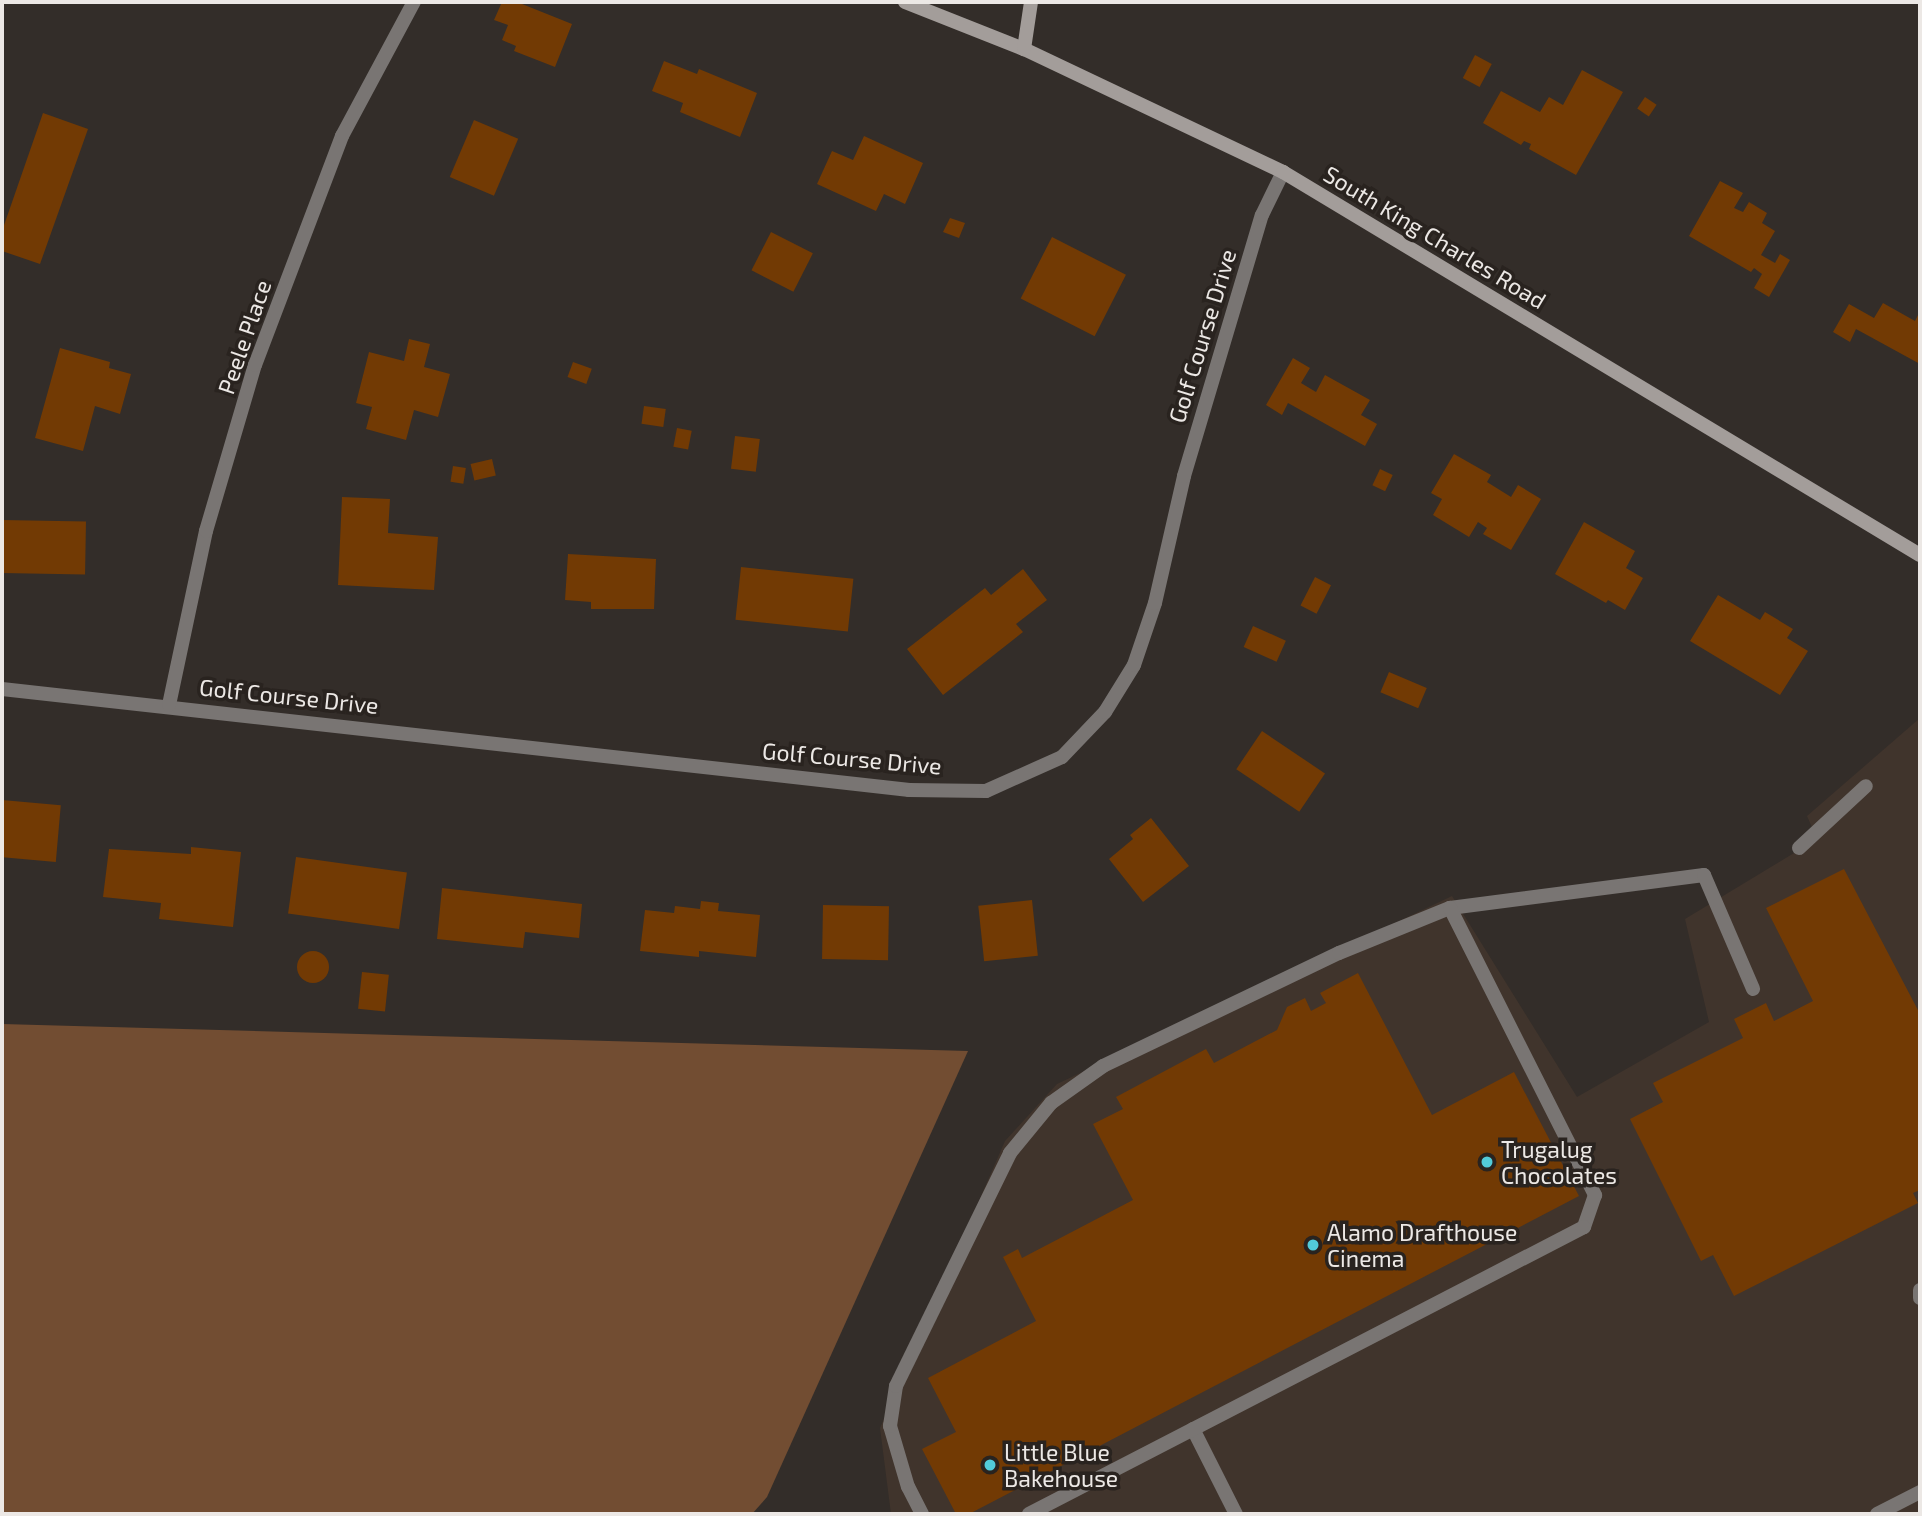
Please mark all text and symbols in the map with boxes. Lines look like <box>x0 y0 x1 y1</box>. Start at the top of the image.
street label: South King Charles Road <box>1319 160 1551 314</box>
street label: Golf Course Drive <box>1162 246 1242 426</box>
street label: Peele Place <box>212 276 276 398</box>
street label: Golf Course Drive <box>198 673 380 719</box>
street label: Golf Course Drive <box>761 736 943 780</box>
place label: Trugalug Chocolates <box>1501 1135 1617 1189</box>
marker: Trugalug Chocolates <box>1479 1154 1495 1170</box>
place label: Alamo Drafthouse Cinema <box>1327 1218 1517 1272</box>
marker: Alamo Drafthouse Cinema <box>1305 1237 1321 1253</box>
place label: Little Blue Bakehouse <box>1004 1438 1118 1492</box>
marker: Little Blue Bakehouse <box>982 1457 998 1473</box>

